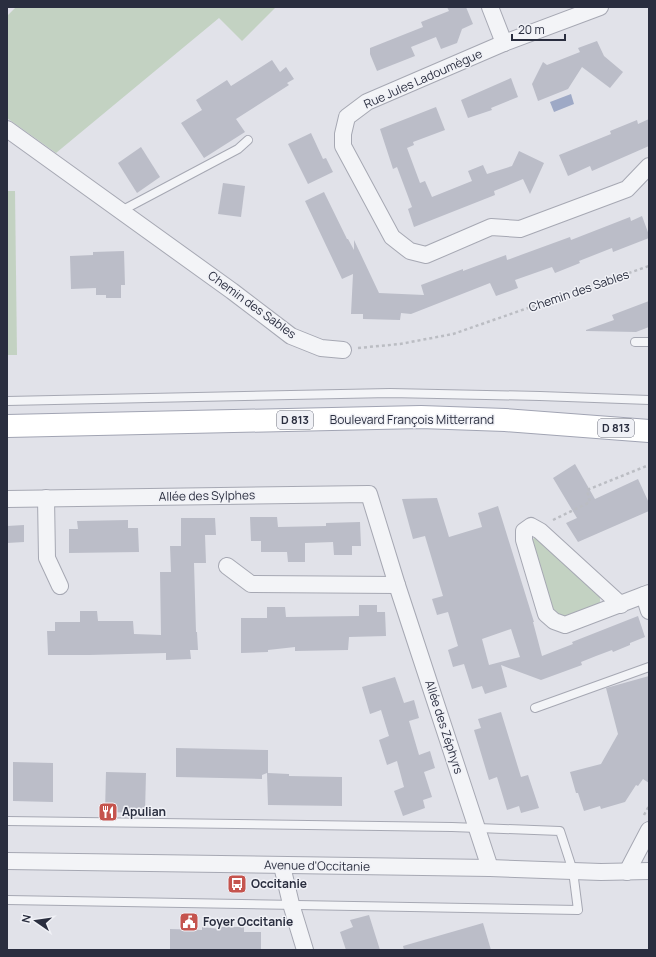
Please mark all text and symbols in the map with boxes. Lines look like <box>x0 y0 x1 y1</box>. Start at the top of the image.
scale bar <box>512 16 565 42</box>
text: 20 m <box>518 21 545 38</box>
street label: Rue Jules Ladoumègue <box>361 45 485 112</box>
street label: Chemin des Sables <box>526 265 631 316</box>
street label: Chemin des Sables <box>205 267 300 342</box>
road number: D 813 <box>277 411 313 429</box>
street label: Boulevard François Mitterrand <box>330 411 494 428</box>
road number: D 813 <box>598 419 634 437</box>
street label: Allée des Sylphes <box>159 486 255 505</box>
street label: Allée des Zéphyrs <box>421 678 468 776</box>
restaurant icon: Apulian <box>97 801 119 823</box>
place label: Apulian <box>122 803 166 820</box>
street label: Avenue d'Occitanie <box>264 856 370 875</box>
bus stop icon: Occitanie <box>226 873 248 895</box>
place label: Occitanie <box>251 875 307 892</box>
north arrow <box>16 901 56 941</box>
public building icon: Foyer Occitanie <box>178 911 200 933</box>
text: N <box>18 913 34 924</box>
place label: Foyer Occitanie <box>203 913 293 930</box>

